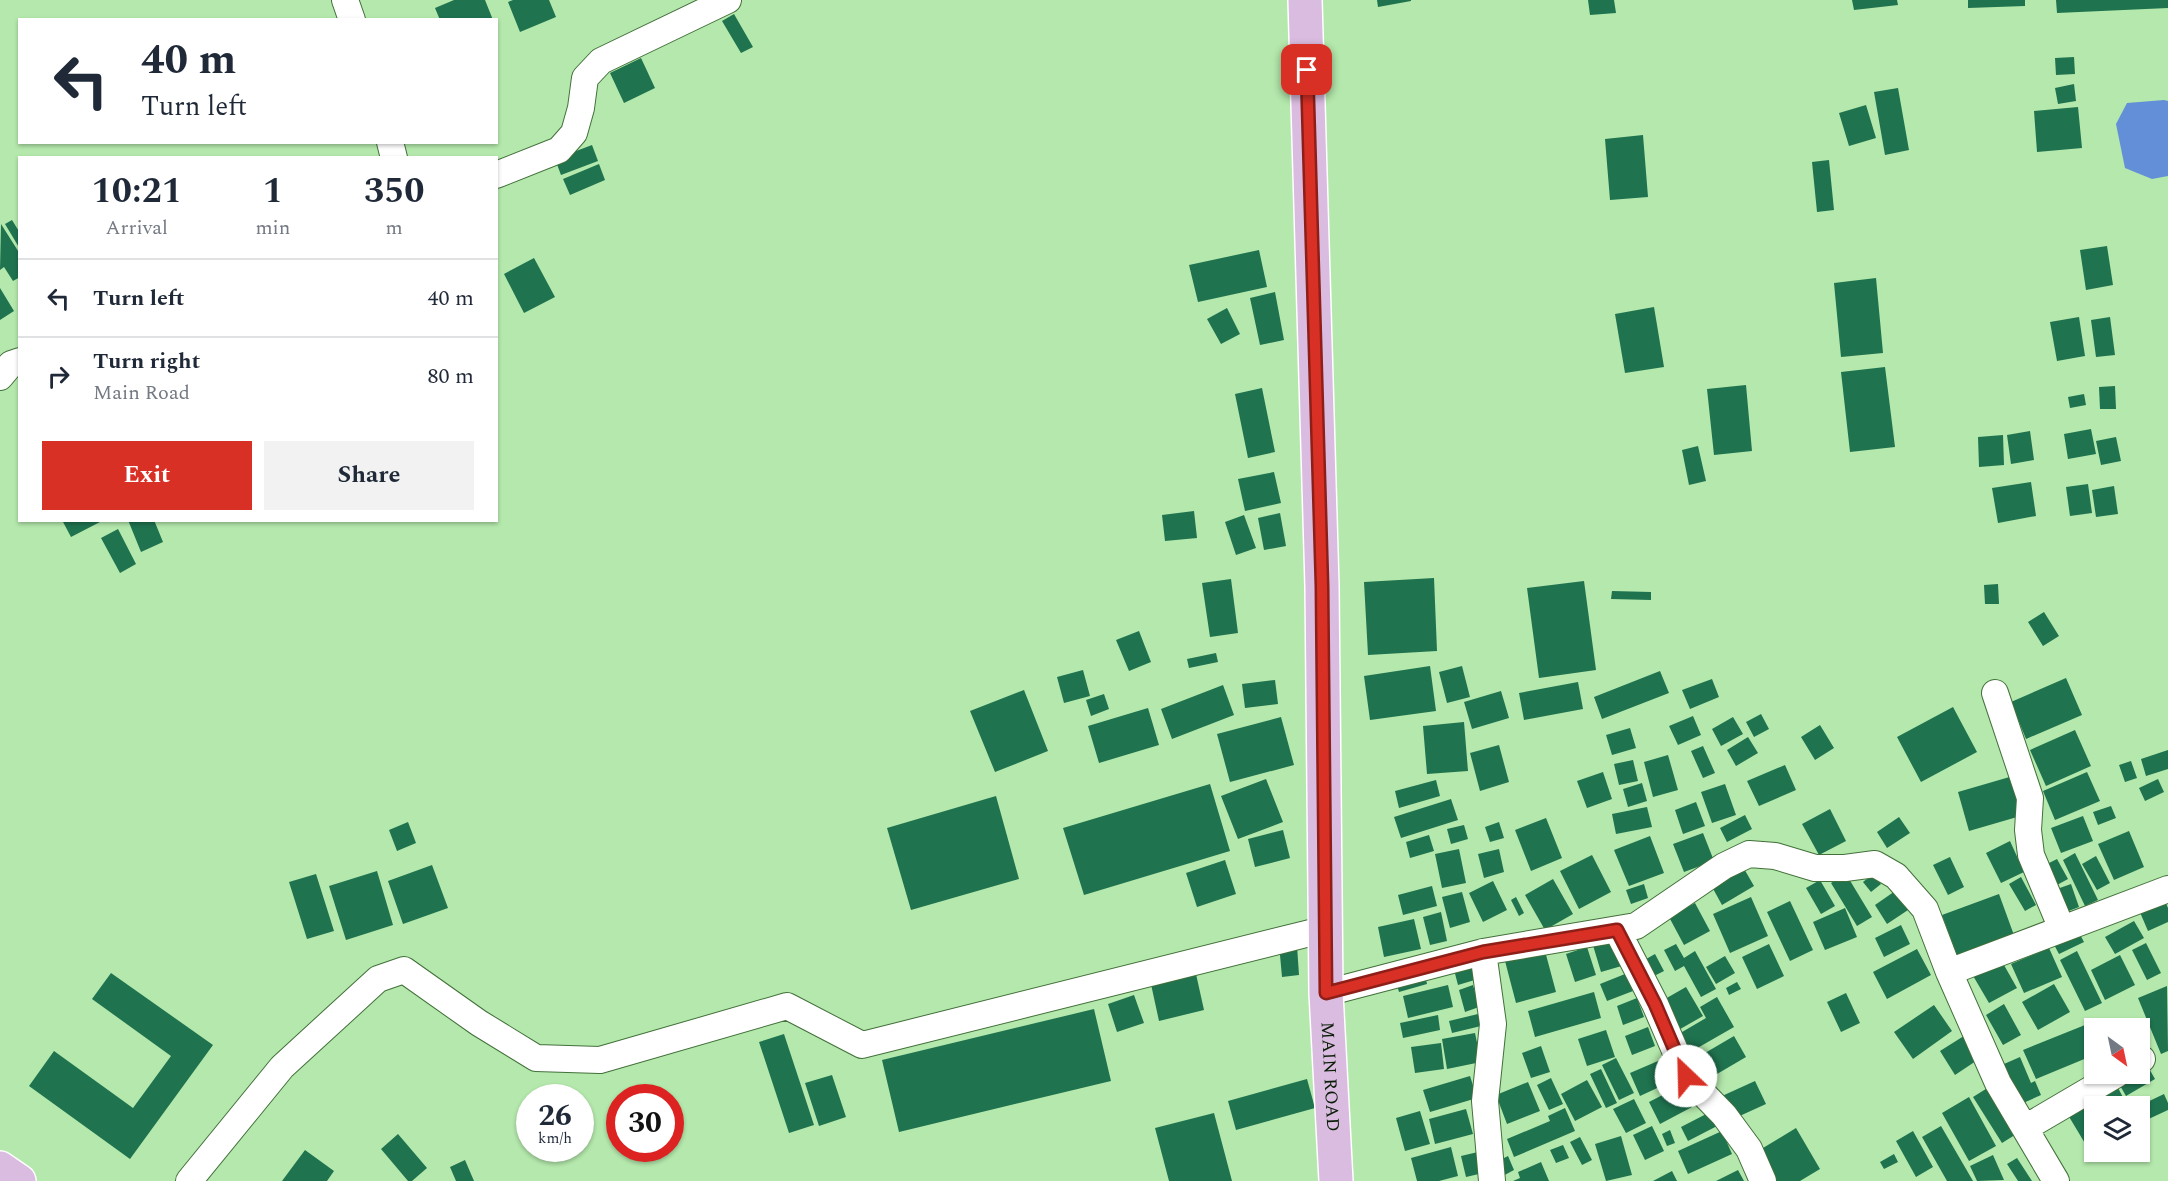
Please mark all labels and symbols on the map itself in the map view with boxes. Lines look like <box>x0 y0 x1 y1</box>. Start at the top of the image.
pin <box>1281 44 1332 95</box>
north arrow <box>2084 1018 2150 1084</box>
street label: MAIN ROAD <box>1314 1021 1346 1132</box>
position arrow <box>1654 1044 1718 1108</box>
speed limit sign: 30 <box>606 1084 684 1162</box>

